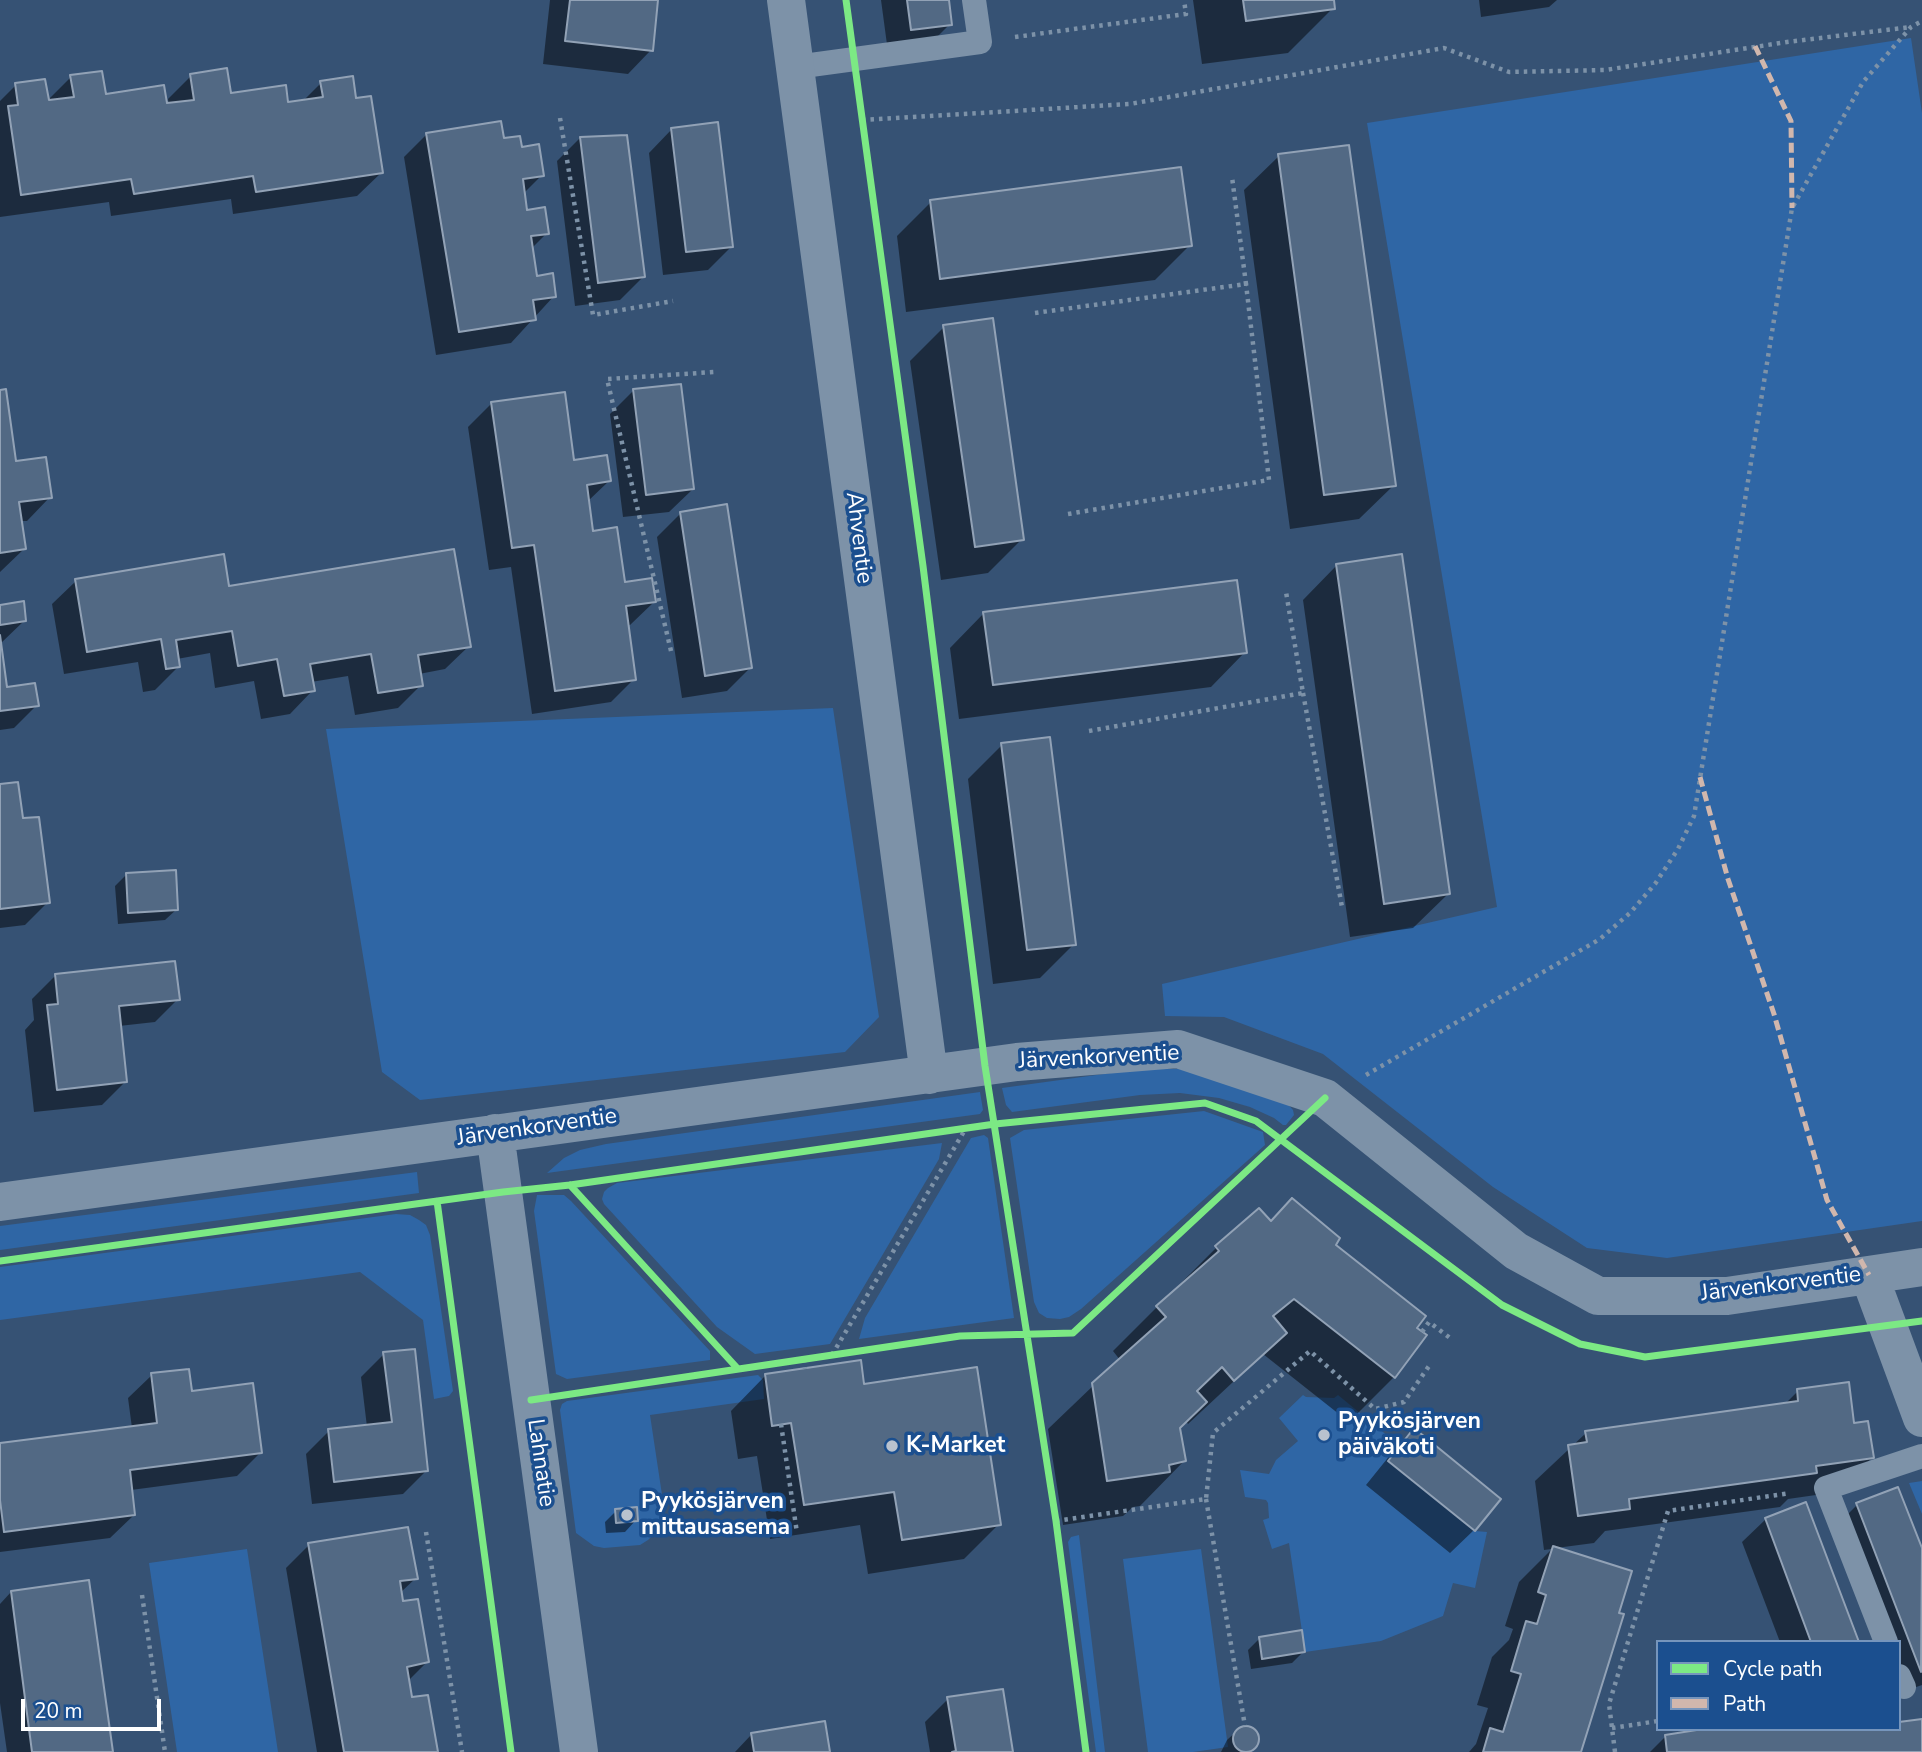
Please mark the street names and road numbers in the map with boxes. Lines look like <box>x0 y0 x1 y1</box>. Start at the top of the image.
street label: Ahventie <box>839 491 877 585</box>
street label: Järvenkorventie <box>1018 1040 1180 1076</box>
street label: Järvenkorventie <box>455 1103 619 1153</box>
street label: Järvenkorventie <box>1699 1261 1863 1309</box>
street label: Lahnatie <box>520 1417 560 1509</box>

